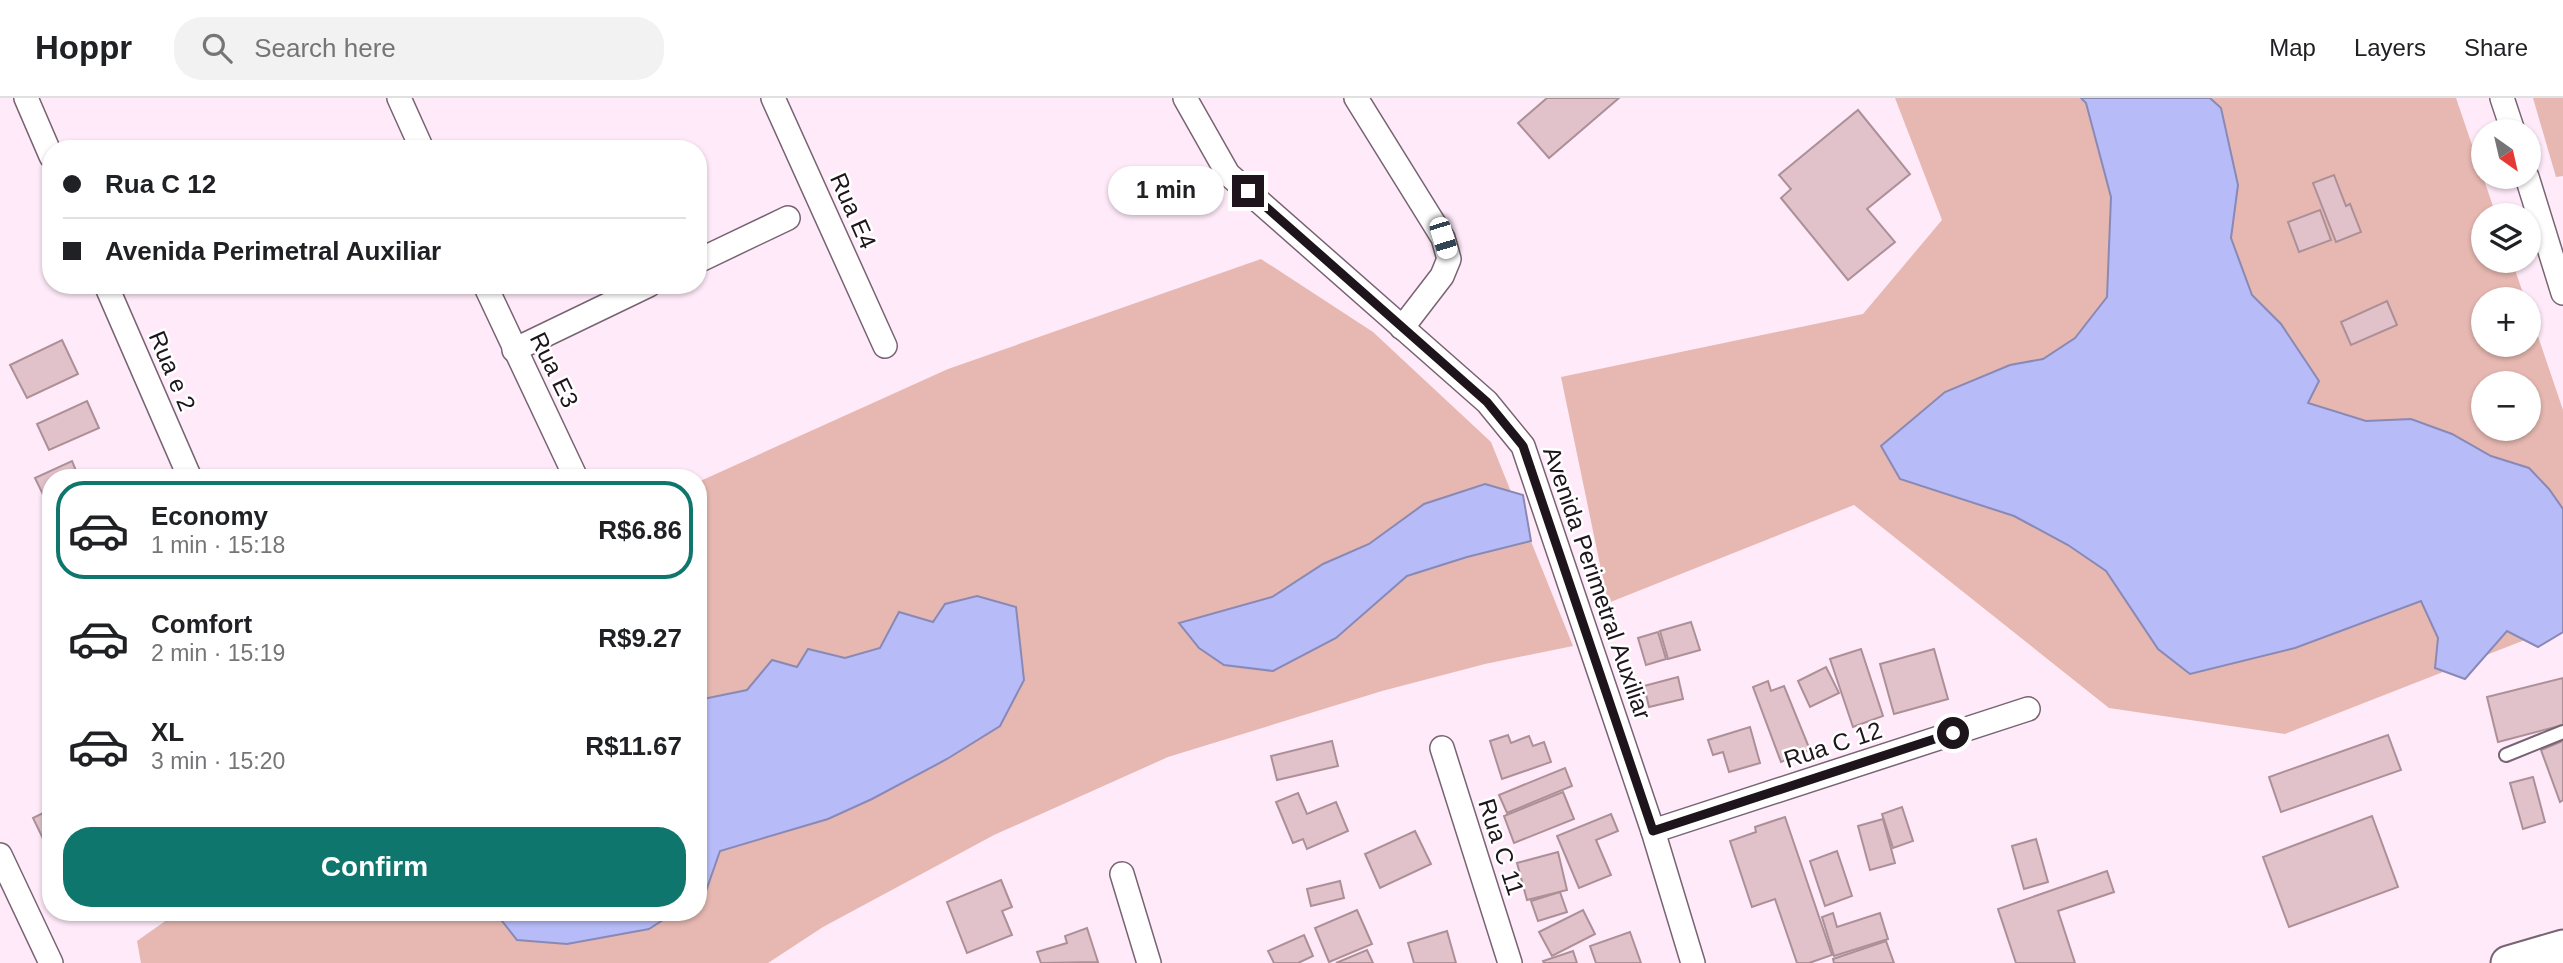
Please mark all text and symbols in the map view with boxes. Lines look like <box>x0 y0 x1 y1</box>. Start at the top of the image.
search box <box>174 17 664 80</box>
text: Hoppr <box>35 29 132 66</box>
icon: search <box>198 29 236 67</box>
text: Search here <box>254 33 396 63</box>
text: Map <box>2269 34 2316 61</box>
text: Layers <box>2354 34 2426 61</box>
text: Share <box>2464 34 2528 61</box>
north arrow <box>2471 119 2541 189</box>
map controls <box>2471 119 2541 441</box>
callout: 1 min <box>1108 166 1224 216</box>
text: Rua C 12 <box>105 169 216 199</box>
street label: Rua E4 <box>825 169 882 253</box>
route end <box>1232 175 1264 207</box>
text: 1 min <box>1136 177 1196 203</box>
button: layers <box>2471 203 2541 273</box>
car <box>1427 215 1460 261</box>
text: Avenida Perimetral Auxiliar <box>105 236 441 266</box>
button: + <box>2471 287 2541 357</box>
street label: Rua e 2 <box>144 327 201 415</box>
street label: Rua E3 <box>525 328 584 412</box>
button: − <box>2471 371 2541 441</box>
street label: Avenida Perimetral Auxiliar <box>1538 443 1657 723</box>
icon: car <box>67 499 130 562</box>
text: Economy <box>151 501 268 531</box>
text: R$6.86 <box>598 515 682 545</box>
text: 1 min · 15:18 <box>151 532 285 558</box>
icon: car <box>67 607 130 670</box>
text: Comfort <box>151 609 252 639</box>
text: R$9.27 <box>598 623 682 653</box>
text: 2 min · 15:19 <box>151 640 285 666</box>
icon: car <box>67 715 130 778</box>
street label: Rua C 12 <box>1780 716 1885 773</box>
text: XL <box>151 717 184 747</box>
route start <box>1937 717 1969 749</box>
text: R$11.67 <box>585 731 682 761</box>
text: 3 min · 15:20 <box>151 748 285 774</box>
street label: Rua C 11 <box>1473 795 1530 898</box>
button: Confirm <box>63 827 686 907</box>

